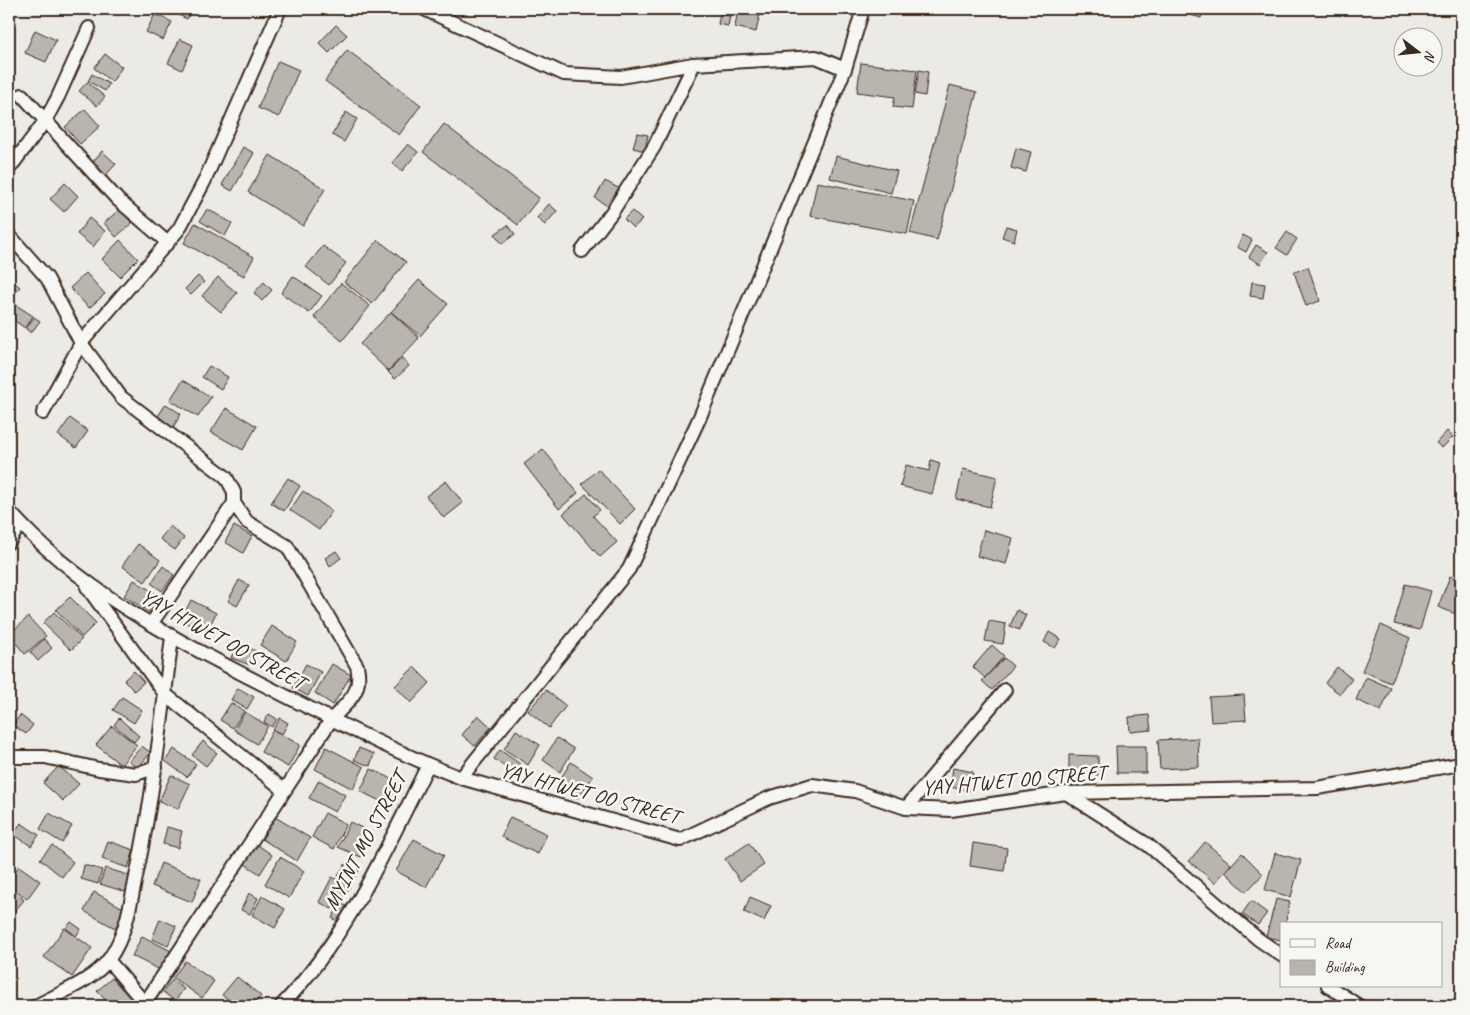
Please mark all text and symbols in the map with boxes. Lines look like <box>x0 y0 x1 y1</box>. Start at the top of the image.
north arrow <box>1392 28 1442 78</box>
text: N <box>1420 49 1439 64</box>
street label: YAY HTWET OO STREET <box>136 583 314 697</box>
street label: YAY HTWET OO STREET <box>498 757 687 831</box>
street label: YAY HTWET OO STREET <box>921 759 1111 801</box>
street label: MYINT MO STREET <box>318 763 415 914</box>
legend <box>1280 922 1442 988</box>
text: Road <box>1325 934 1352 953</box>
text: Building <box>1325 958 1365 977</box>

